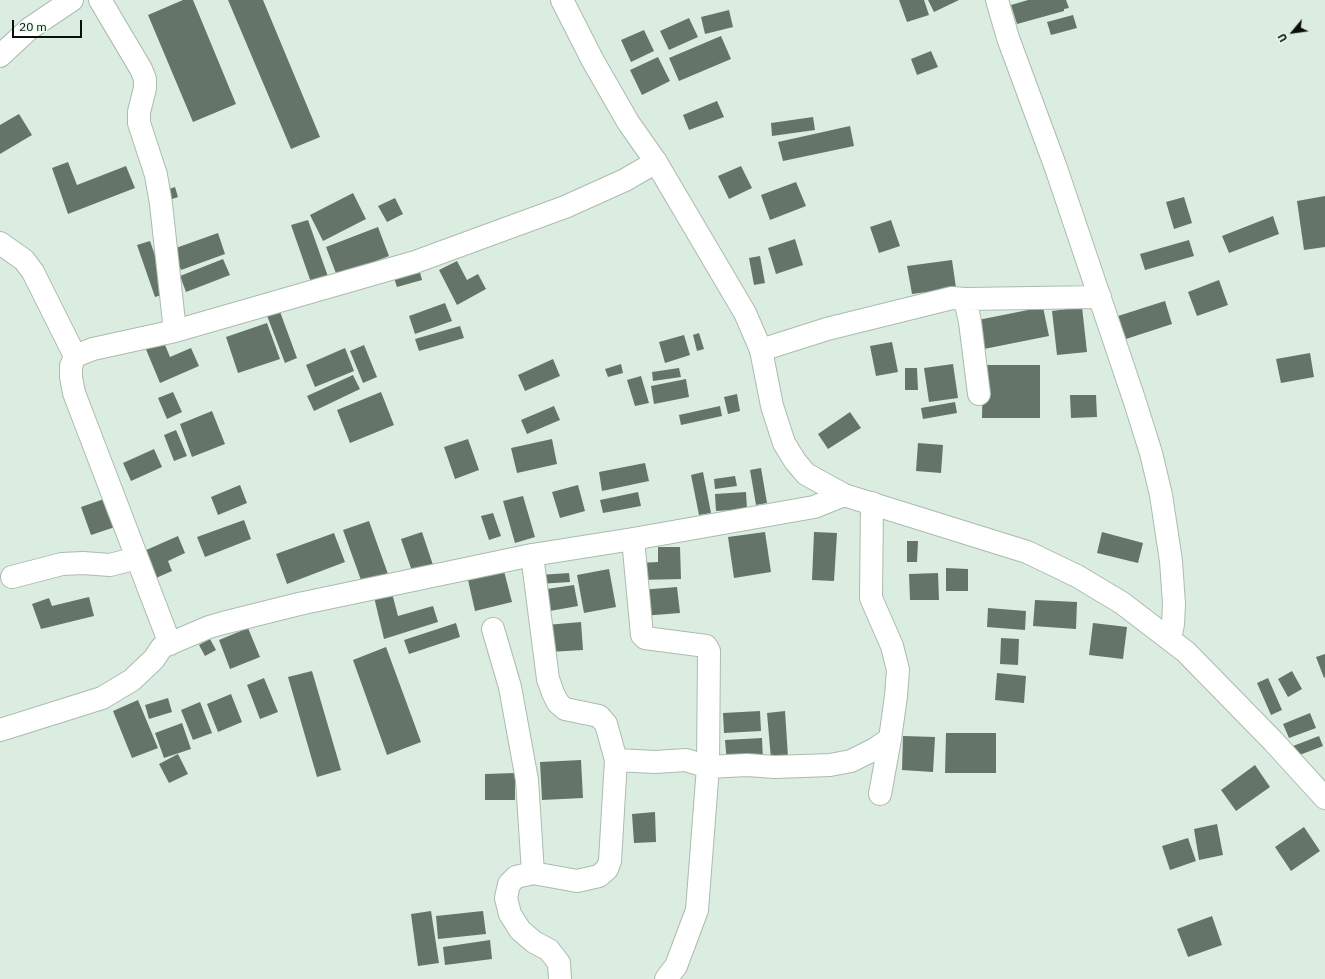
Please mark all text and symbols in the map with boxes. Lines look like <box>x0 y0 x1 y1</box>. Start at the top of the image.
scale bar <box>14 12 84 38</box>
north arrow <box>1273 12 1313 52</box>
text: 20 m <box>19 19 47 34</box>
text: U <box>1275 31 1290 45</box>

